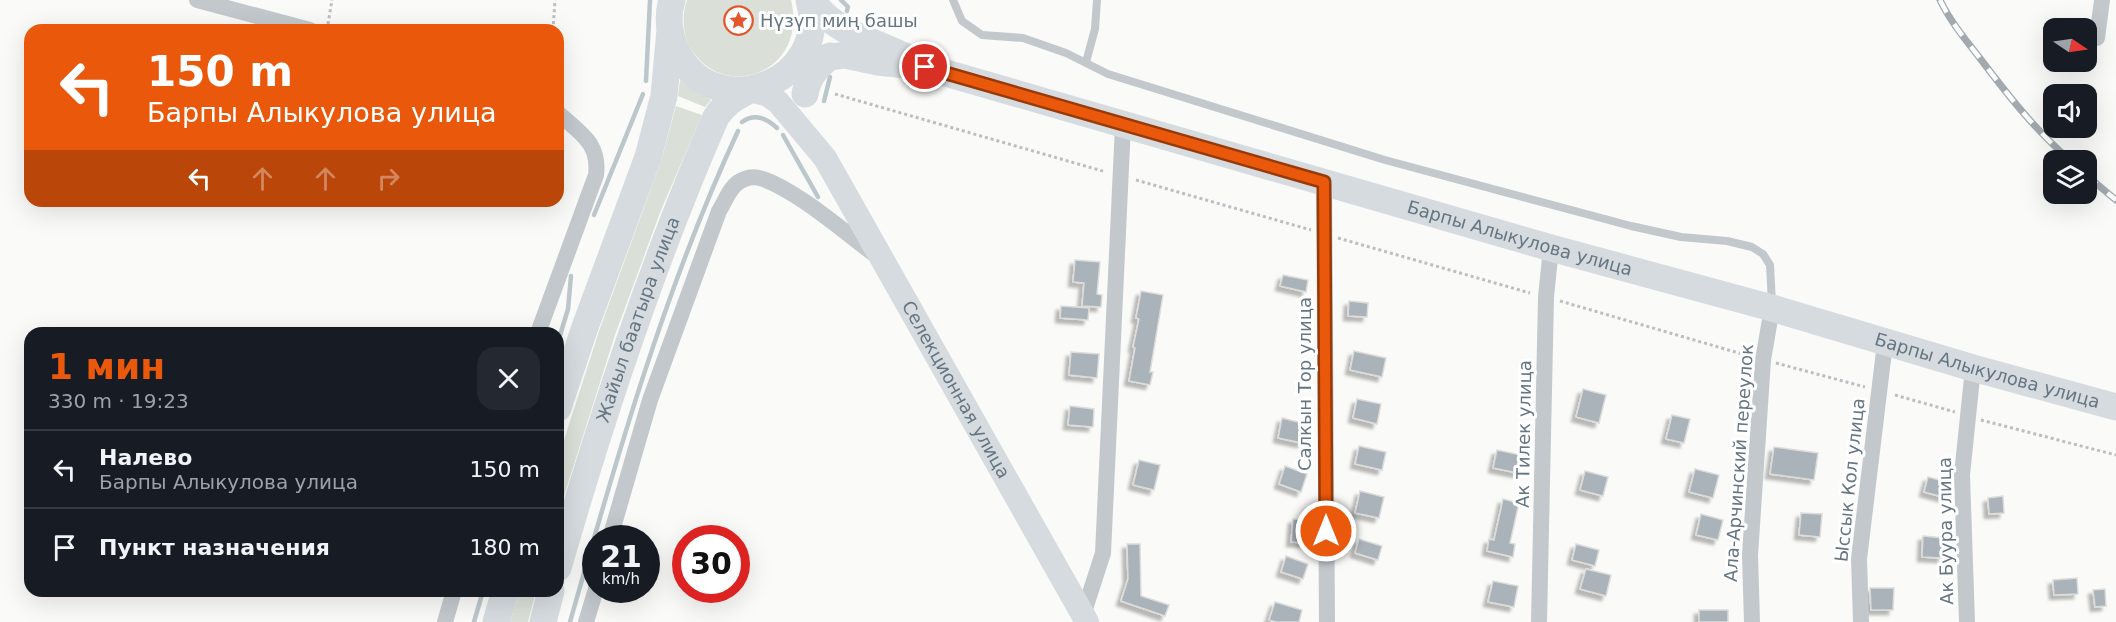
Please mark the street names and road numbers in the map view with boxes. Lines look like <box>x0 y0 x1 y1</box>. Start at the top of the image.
street label: Барпы Алыкулова улица <box>1405 196 1635 280</box>
street label: Жайыл баатыра улица <box>592 214 684 425</box>
street label: Селекционная улица <box>898 297 1015 482</box>
street label: Салкын Тор улица <box>1294 297 1315 471</box>
street label: Барпы Алыкулова улица <box>1872 328 2102 412</box>
street label: Ала-Арчинский переулок <box>1720 343 1757 583</box>
street label: Ак Тилек улица <box>1512 360 1535 508</box>
street label: Ыссык Кол улица <box>1830 397 1869 563</box>
street label: Ак Буура улица <box>1934 457 1957 605</box>

